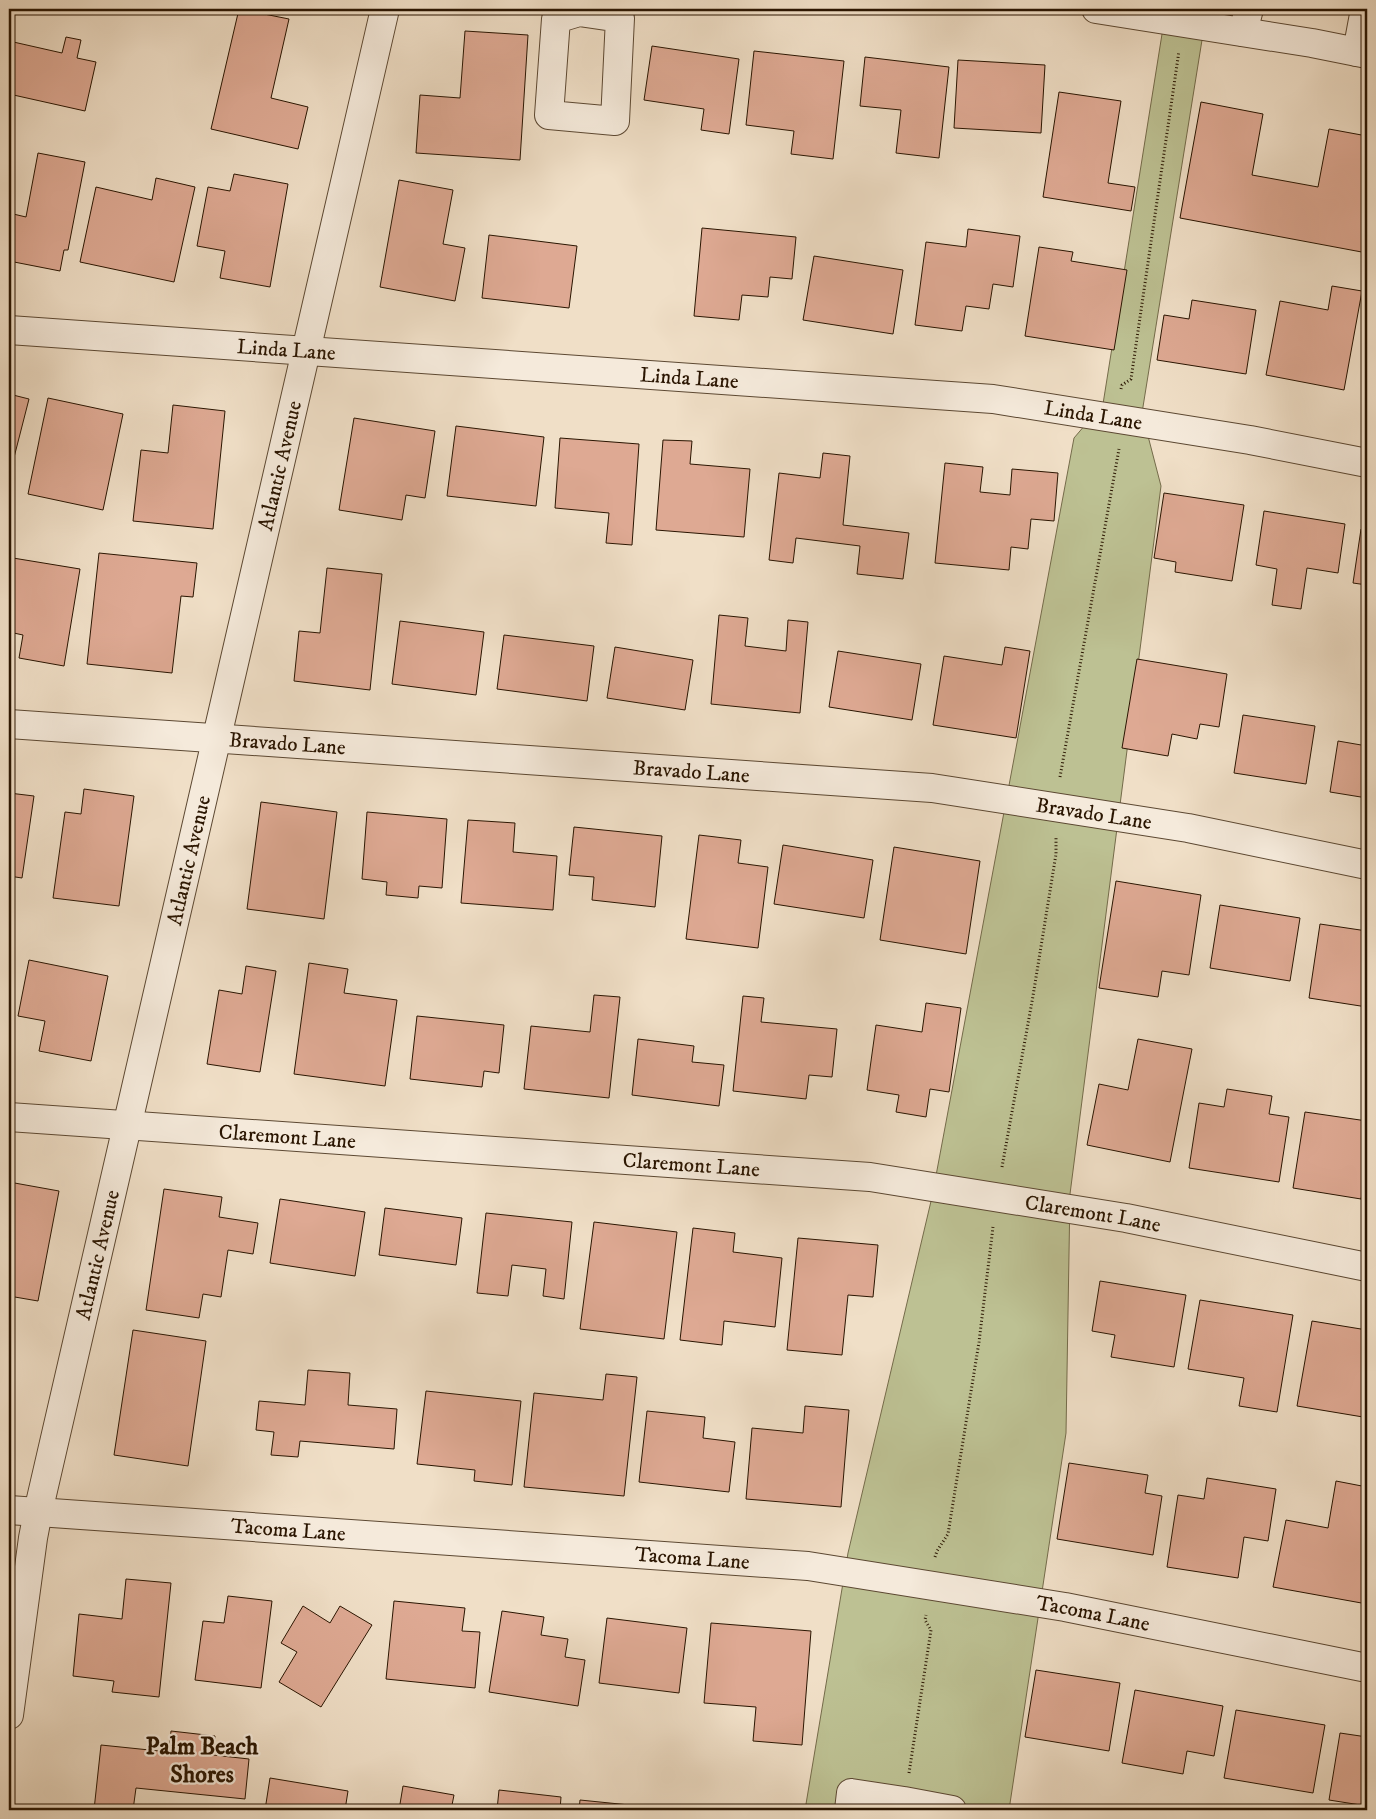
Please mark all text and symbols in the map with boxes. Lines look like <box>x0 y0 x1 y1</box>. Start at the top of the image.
street label: Linda Lane <box>236 334 337 367</box>
street label: Linda Lane <box>639 362 740 395</box>
street label: Linda Lane <box>1042 395 1144 437</box>
street label: Atlantic Avenue <box>253 398 308 533</box>
street label: Bravado Lane <box>228 727 347 761</box>
street label: Bravado Lane <box>632 755 751 789</box>
street label: Bravado Lane <box>1034 792 1154 836</box>
street label: Atlantic Avenue <box>162 793 217 928</box>
street label: Claremont Lane <box>218 1120 357 1155</box>
street label: Claremont Lane <box>622 1148 761 1183</box>
street label: Atlantic Avenue <box>71 1187 126 1323</box>
street label: Claremont Lane <box>1023 1190 1163 1239</box>
street label: Tacoma Lane <box>230 1514 347 1548</box>
street label: Tacoma Lane <box>634 1542 751 1576</box>
street label: Tacoma Lane <box>1034 1591 1152 1638</box>
district label: Palm Beach Shores <box>146 1732 259 1790</box>

